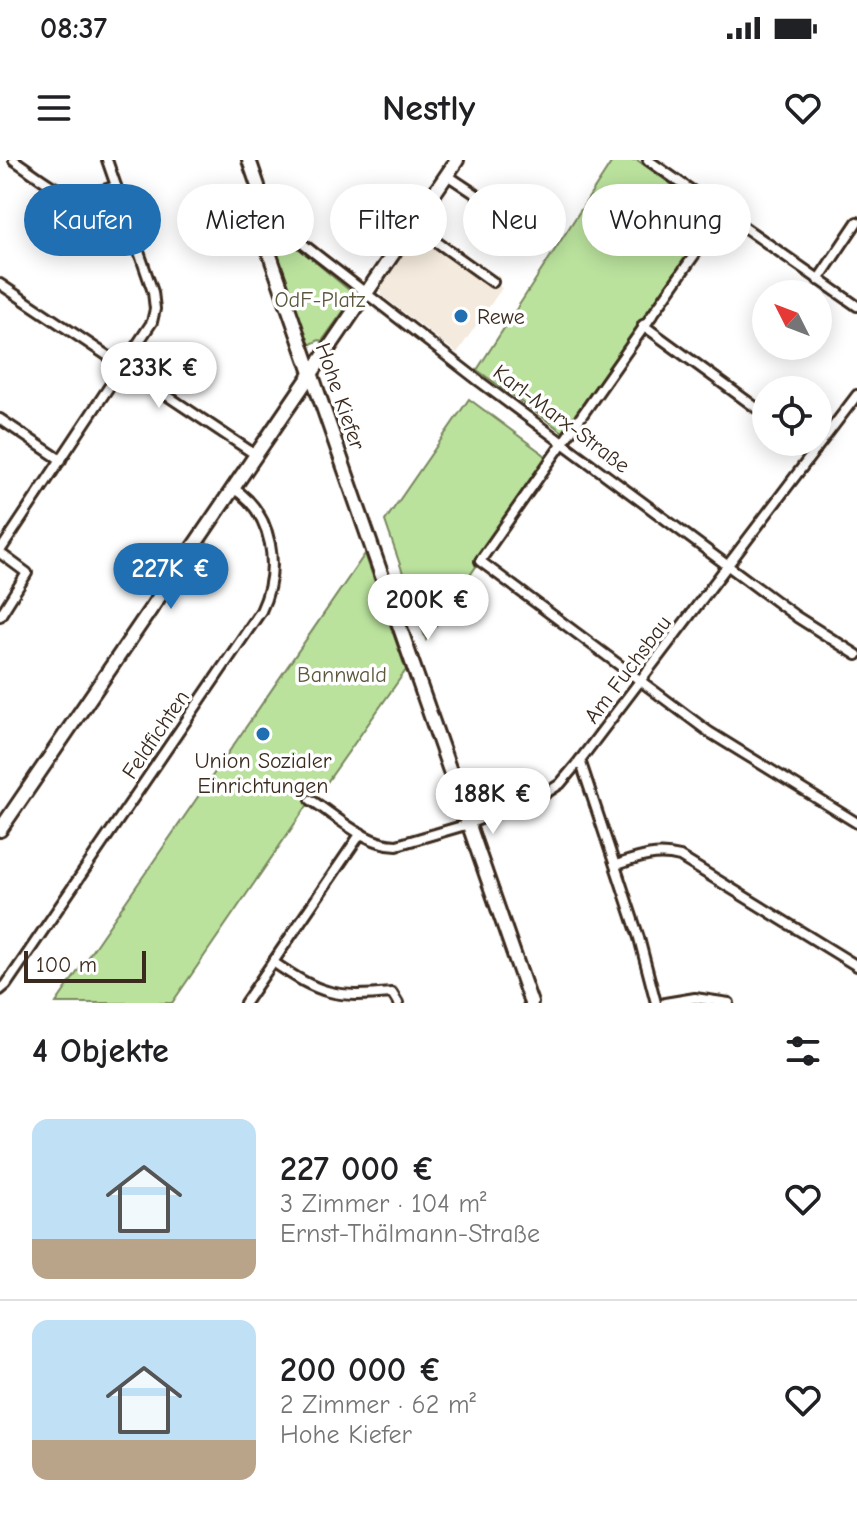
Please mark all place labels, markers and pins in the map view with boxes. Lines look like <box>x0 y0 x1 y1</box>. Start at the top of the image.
place label: Rewe <box>477 304 525 330</box>
marker: Rewe <box>452 307 470 325</box>
pin: 233K € <box>94 342 224 410</box>
pin: 227K € <box>106 543 236 611</box>
pin: 200K € <box>363 574 493 642</box>
marker: Union Sozialer Einrichtungen <box>254 725 272 743</box>
place label: Union Sozialer Einrichtungen <box>194 748 332 799</box>
pin: 188K € <box>428 768 558 836</box>

